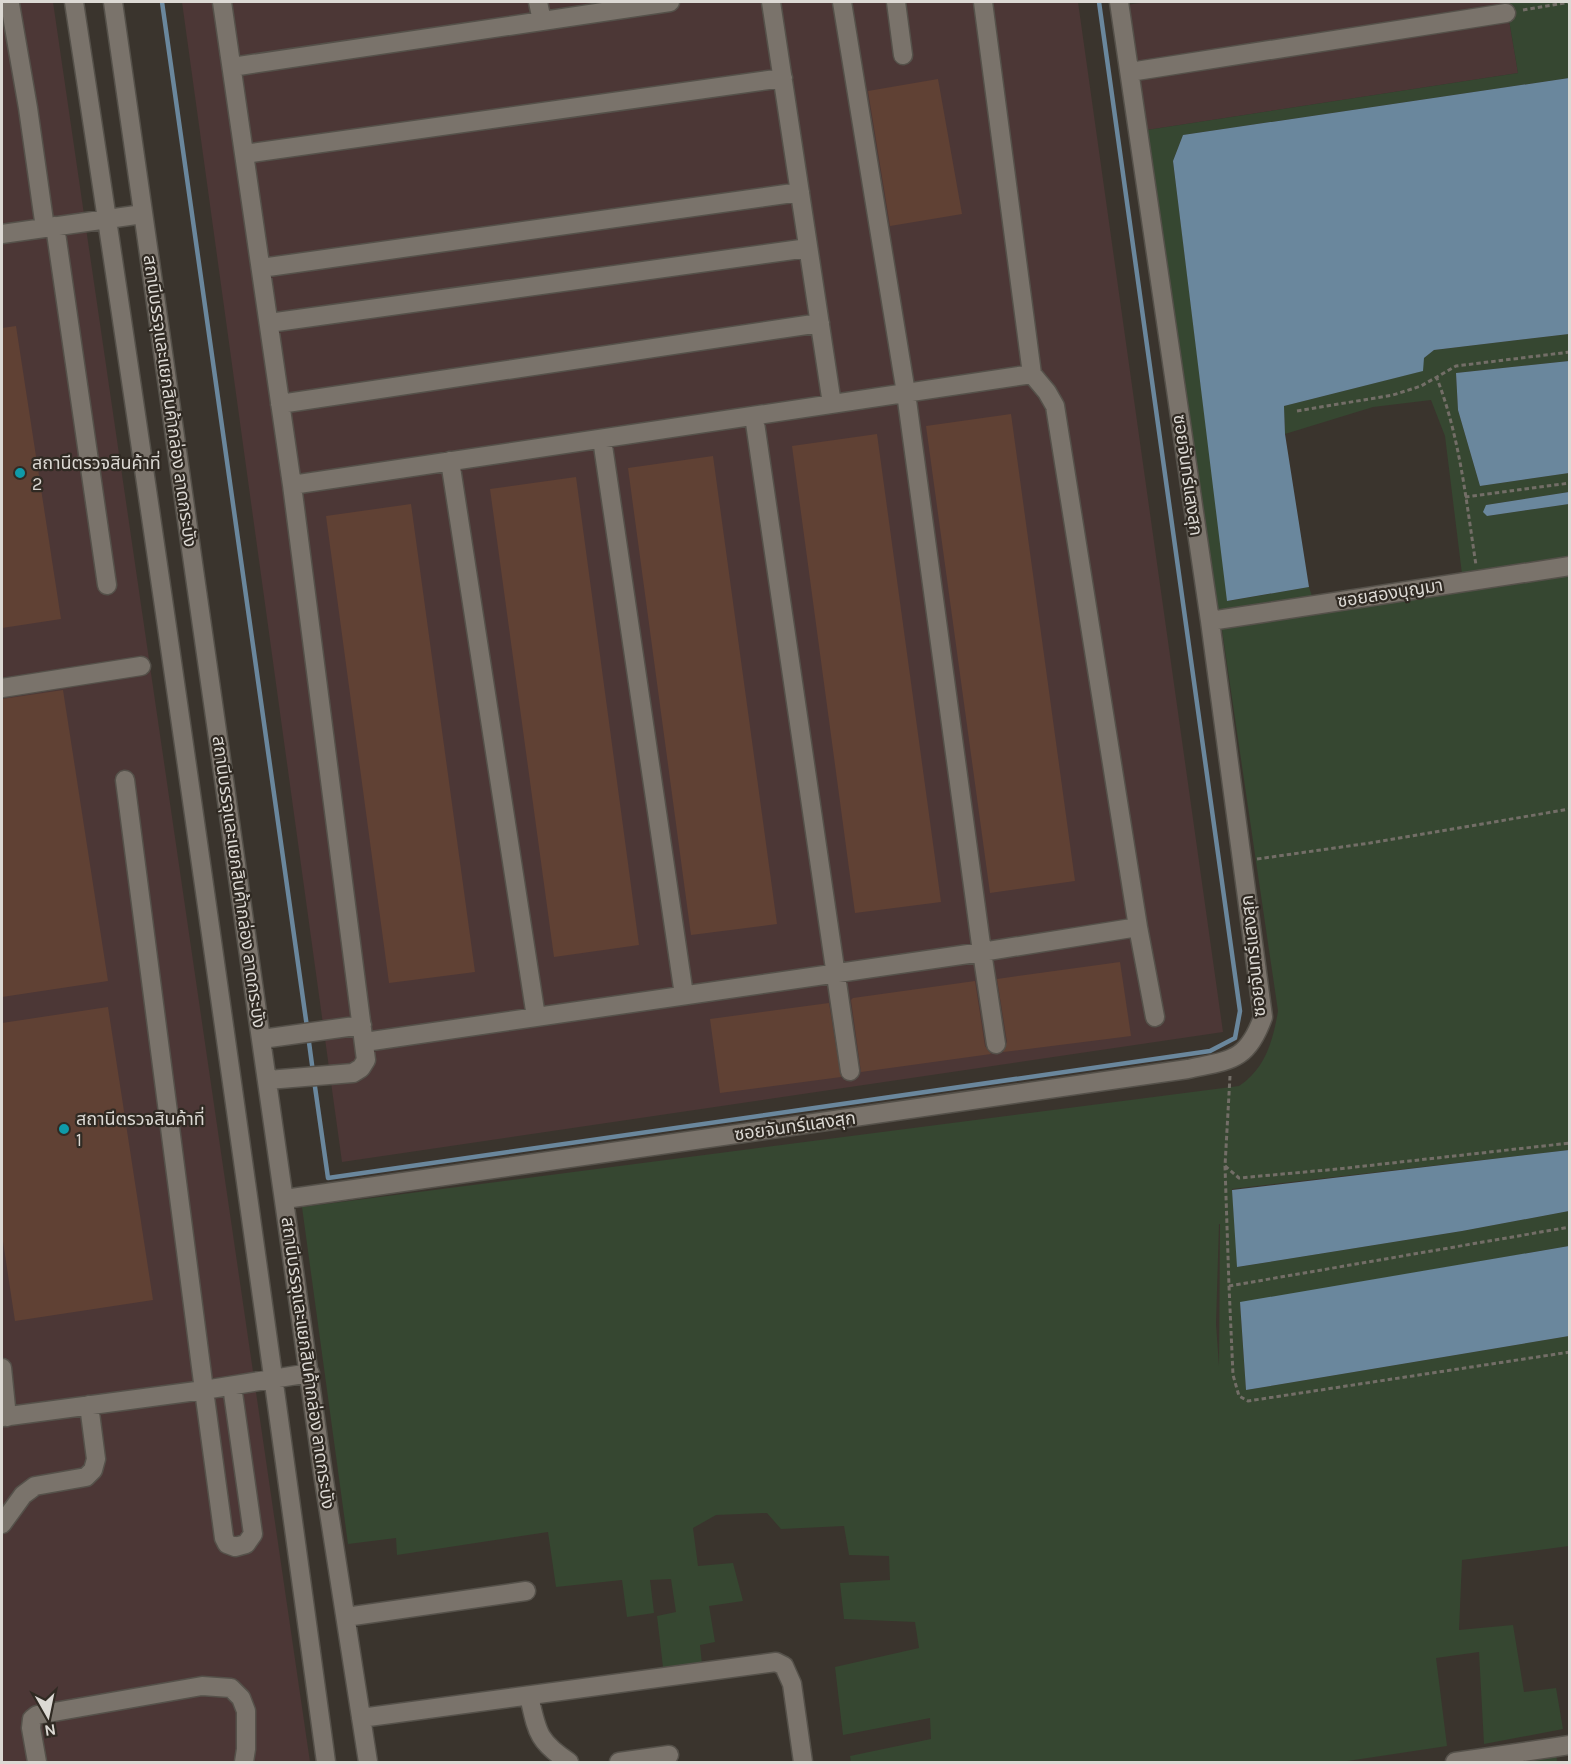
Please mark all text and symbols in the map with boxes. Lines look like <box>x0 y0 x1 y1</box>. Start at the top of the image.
street label: สถานีบรรจุและแยกสินค้ากล่อง ลาดกระบัง <box>139 253 201 549</box>
street label: ซอยจันทร์แสงสุก <box>1169 413 1207 537</box>
place label: สถานีตรวจสินค้าที่ 2 <box>32 450 161 495</box>
marker: สถานีตรวจสินค้าที่ 2 <box>13 466 27 480</box>
street label: ซอยสองบุญมา <box>1335 574 1445 612</box>
street label: สถานีบรรจุและแยกสินค้ากล่อง ลาดกระบัง <box>208 734 270 1030</box>
street label: ซอยจันทร์แสงสุก <box>1236 894 1270 1018</box>
place label: สถานีตรวจสินค้าที่ 1 <box>76 1106 205 1151</box>
street label: ซอยจันทร์แสงสุก <box>733 1107 857 1145</box>
marker: สถานีตรวจสินค้าที่ 1 <box>57 1122 71 1136</box>
street label: สถานีบรรจุและแยกสินค้ากล่อง ลาดกระบัง <box>277 1215 339 1511</box>
north arrow <box>18 1686 78 1746</box>
text: N <box>43 1720 57 1741</box>

